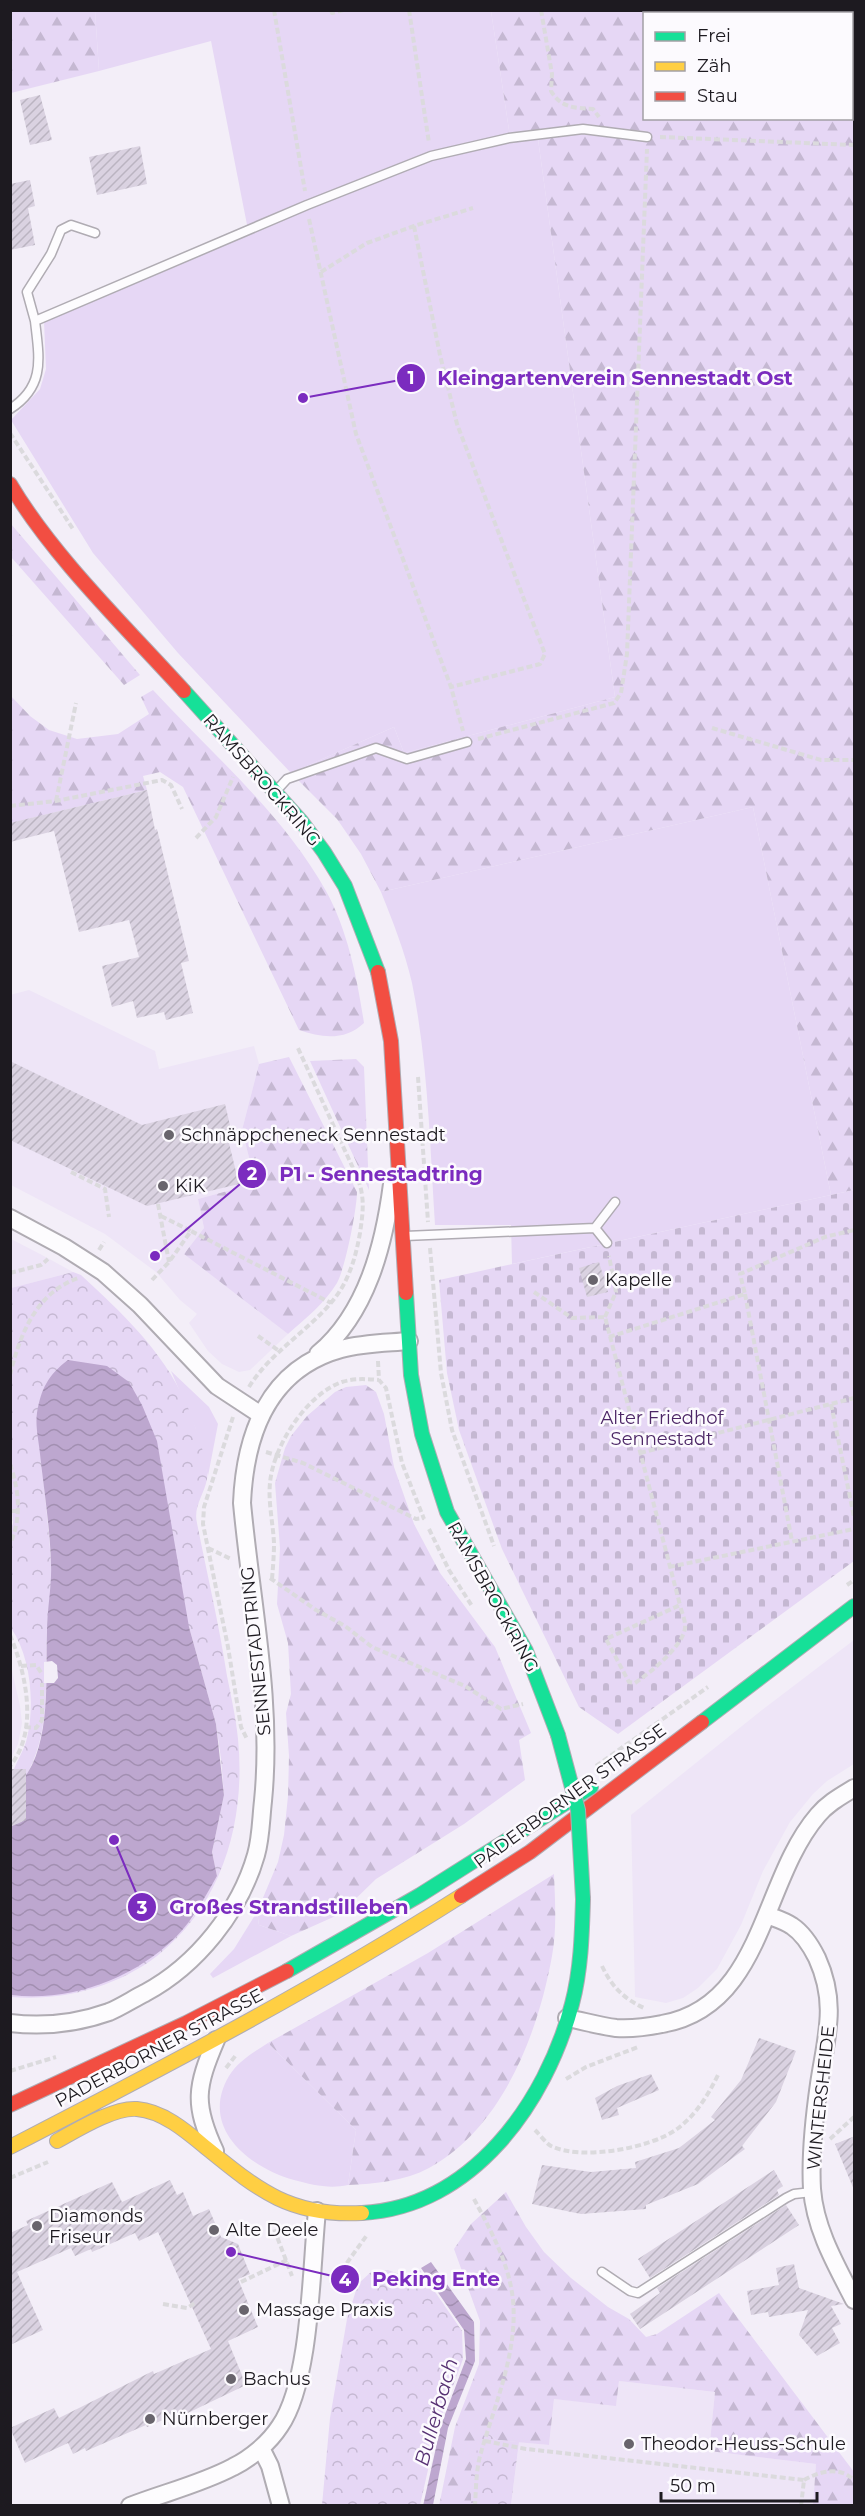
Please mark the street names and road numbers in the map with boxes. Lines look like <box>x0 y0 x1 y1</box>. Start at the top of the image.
street label: RAMSBROCKRING <box>198 709 326 851</box>
street label: RAMSBROCKRING <box>443 1518 543 1676</box>
street label: SENNESTADTRING <box>236 1565 276 1737</box>
street label: PADERBORNER STRASSE <box>470 1719 670 1873</box>
street label: PADERBORNER STRASSE <box>51 1984 267 2112</box>
street label: WINTERSHEIDE <box>802 2025 840 2171</box>

